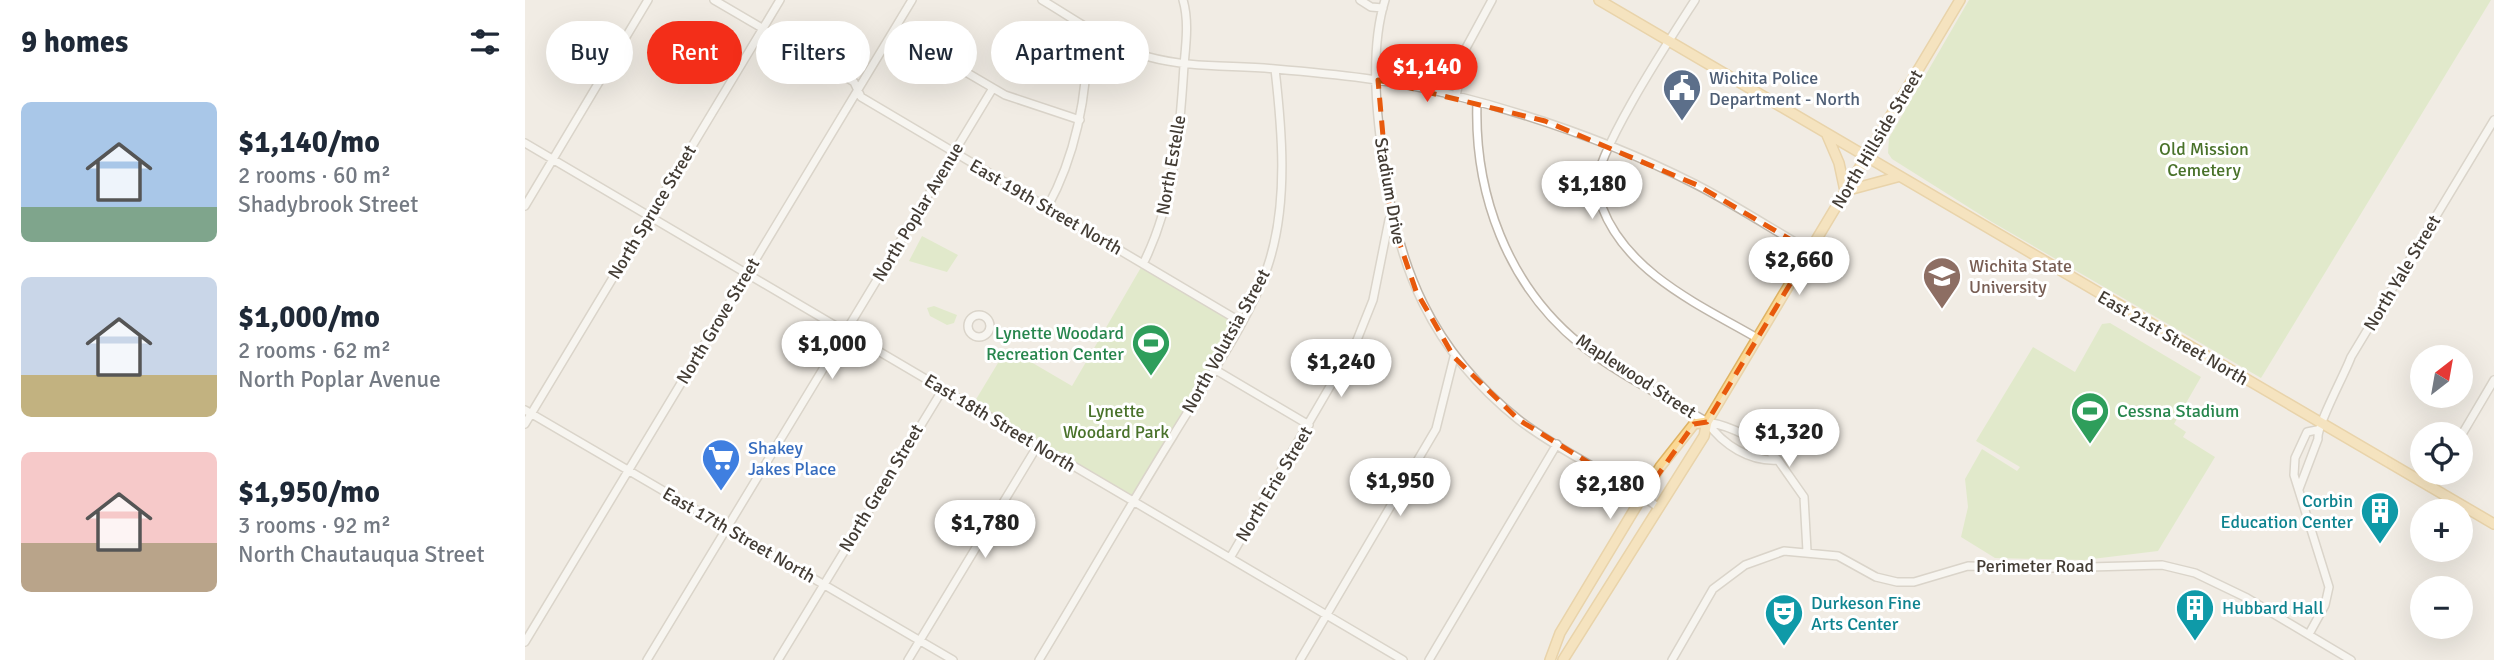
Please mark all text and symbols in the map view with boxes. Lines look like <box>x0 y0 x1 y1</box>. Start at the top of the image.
chip: Buy <box>546 21 633 84</box>
chip: Rent <box>647 21 742 84</box>
chip: Filters <box>756 21 870 84</box>
chip: New <box>884 21 977 84</box>
chip: Apartment <box>991 21 1149 84</box>
icon: filters <box>466 23 504 61</box>
text: 9 homes <box>21 24 128 61</box>
pin: $1,140 <box>1370 44 1484 104</box>
text: $1,140 <box>1393 52 1461 81</box>
street label: North Hillside Street <box>1827 66 1927 212</box>
public building icon: Wichita Police Department - North <box>1661 67 1703 122</box>
place label: Wichita Police Department - North <box>1709 67 1860 110</box>
street label: North Estelle <box>1151 113 1191 217</box>
text: $1,140/mo <box>238 124 380 161</box>
icon: home <box>77 130 161 214</box>
street label: Stadium Drive <box>1370 136 1410 246</box>
street label: North Poplar Avenue <box>868 138 968 286</box>
park label: Old Mission Cemetery <box>2159 138 2249 181</box>
street label: North Spruce Street <box>603 141 701 283</box>
street label: East 19th Street North <box>966 154 1126 260</box>
text: 2 rooms · 60 m² <box>238 161 391 190</box>
pin: $1,180 <box>1535 162 1649 221</box>
text: $1,180 <box>1558 169 1626 198</box>
text: Shadybrook Street <box>238 190 418 219</box>
street label: North Yale Street <box>2359 211 2445 335</box>
pin: $2,660 <box>1742 238 1856 297</box>
text: $2,660 <box>1765 245 1833 274</box>
street label: North Grove Street <box>672 254 764 388</box>
school or university icon: Wichita State University <box>1921 255 1963 310</box>
place label: Wichita State University <box>1969 255 2072 298</box>
street label: North Volutsia Street <box>1177 265 1275 417</box>
street label: East 21st Street North <box>2094 286 2252 390</box>
text: $1,000/mo <box>238 299 380 336</box>
icon: home <box>77 305 161 389</box>
pin: $1,000 <box>775 322 889 381</box>
place label: Lynette Woodard Recreation Center <box>986 322 1124 365</box>
sports icon: Lynette Woodard Recreation Center <box>1130 322 1172 377</box>
text: $1,000 <box>798 329 866 358</box>
street label: Maplewood Street <box>1572 329 1700 423</box>
text: 2 rooms · 62 m² <box>238 336 391 365</box>
pin: $1,240 <box>1284 340 1398 399</box>
north arrow <box>2410 345 2473 408</box>
map controls <box>2410 345 2473 639</box>
text: $1,240 <box>1307 347 1375 376</box>
text: North Poplar Avenue <box>238 365 441 394</box>
street label: East 18th Street North <box>920 369 1080 477</box>
sports icon: Cessna Stadium <box>2069 390 2111 445</box>
park label: Lynette Woodard Park <box>1063 400 1169 443</box>
place label: Cessna Stadium <box>2117 400 2239 422</box>
pin: $1,320 <box>1732 410 1846 469</box>
text: $1,320 <box>1755 417 1823 446</box>
street label: North Green Street <box>834 420 928 556</box>
street label: North Erie Street <box>1231 422 1317 546</box>
button: locate <box>2410 422 2473 485</box>
supermarket icon: Shakey Jakes Place <box>700 437 742 492</box>
place label: Shakey Jakes Place <box>748 437 836 480</box>
pin: $1,950 <box>1343 458 1457 518</box>
pin: $2,180 <box>1553 462 1667 521</box>
text: $1,950 <box>1366 466 1434 495</box>
text: $2,180 <box>1576 469 1644 498</box>
text: $1,950/mo <box>238 474 380 511</box>
icon: home <box>77 480 161 564</box>
street label: East 17th Street North <box>659 482 819 588</box>
place label: Corbin Education Center <box>2220 490 2353 533</box>
building icon: Corbin Education Center <box>2359 490 2401 545</box>
button: + <box>2410 499 2473 562</box>
pin: $1,780 <box>928 500 1042 560</box>
text: $1,780 <box>951 508 1019 537</box>
text: 3 rooms · 92 m² <box>238 511 391 540</box>
text: North Chautauqua Street <box>238 540 485 569</box>
street label: Perimeter Road <box>1976 555 2094 577</box>
button: − <box>2410 576 2473 639</box>
building icon: Hubbard Hall <box>2174 587 2216 642</box>
theatre icon: Durkeson Fine Arts Center <box>1763 592 1805 647</box>
place label: Durkeson Fine Arts Center <box>1811 592 1921 635</box>
place label: Hubbard Hall <box>2222 597 2324 619</box>

